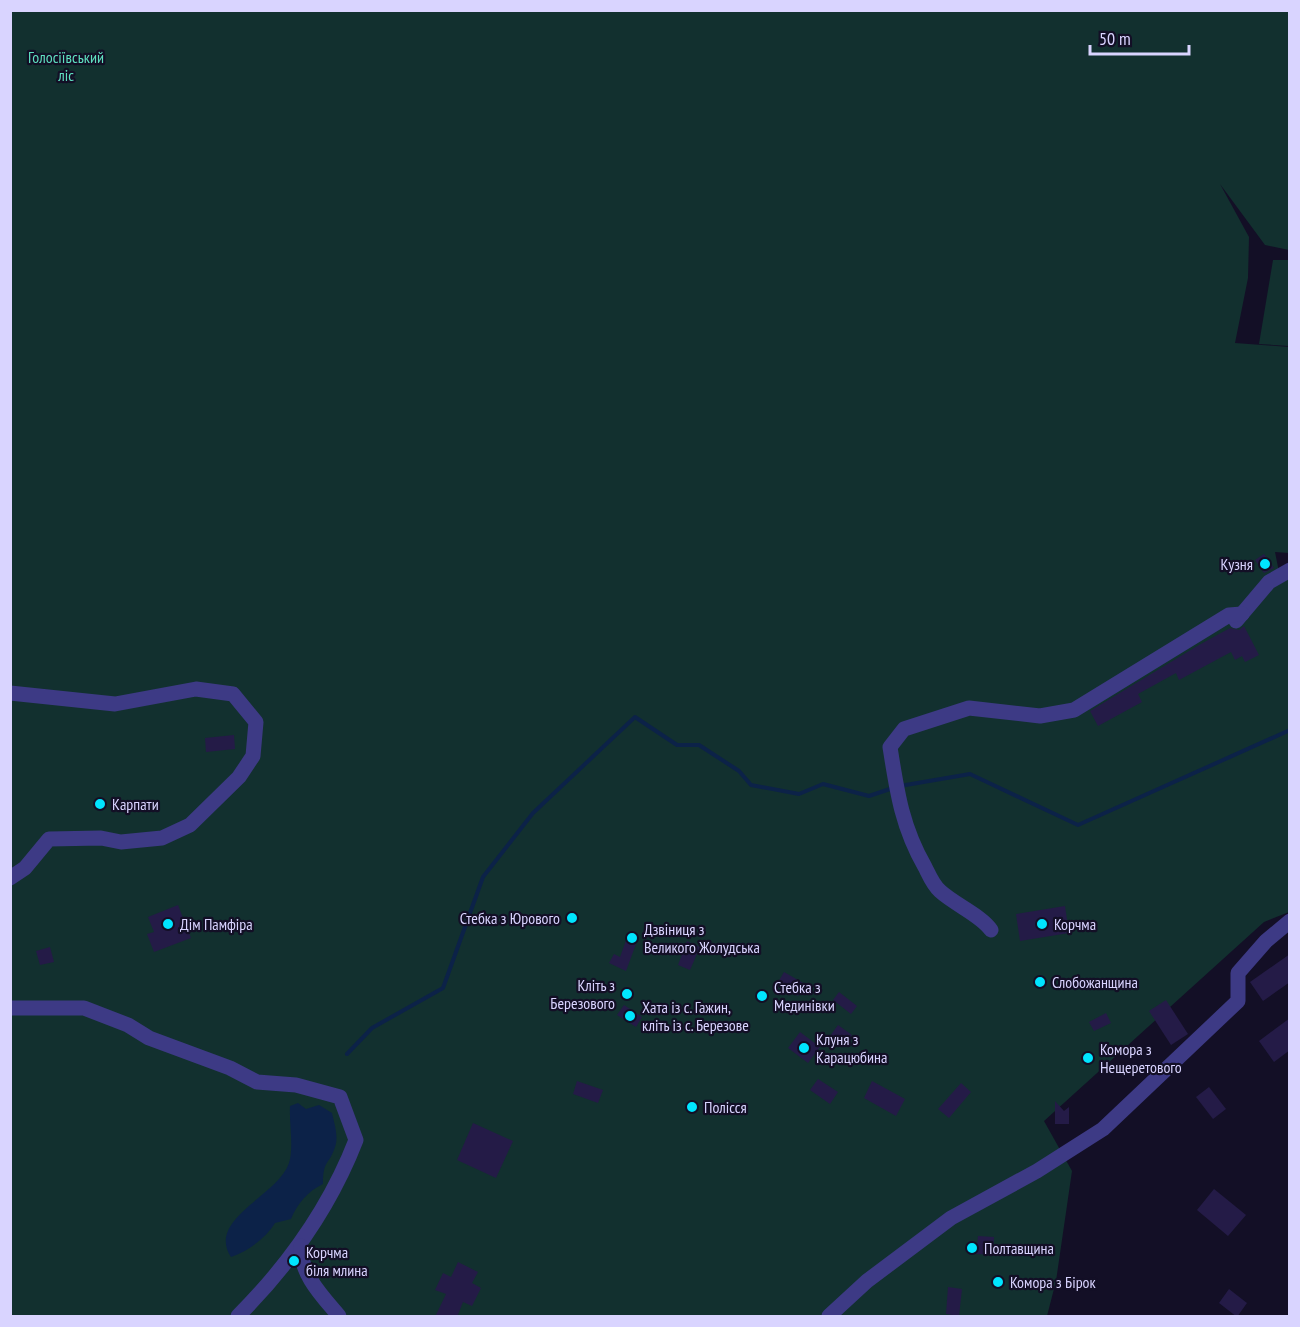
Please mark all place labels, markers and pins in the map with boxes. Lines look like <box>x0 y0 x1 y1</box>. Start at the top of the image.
place label: Кузня <box>1220 554 1253 574</box>
marker: Кузня <box>1258 557 1272 571</box>
place label: Карпати <box>112 794 159 814</box>
marker: Карпати <box>93 797 107 811</box>
place label: Стебка з Юрового <box>460 908 560 928</box>
marker: Стебка з Юрового <box>565 911 579 925</box>
place label: Дім Памфіра <box>180 914 253 934</box>
place label: Корчма <box>1054 914 1096 934</box>
marker: Дім Памфіра <box>161 917 175 931</box>
marker: Корчма <box>1035 917 1049 931</box>
place label: Дзвіниця з Великого Жолудська <box>644 919 760 957</box>
marker: Дзвіниця з Великого Жолудська <box>625 931 639 945</box>
place label: Слобожанщина <box>1052 972 1138 992</box>
place label: Кліть з Березового <box>550 975 615 1013</box>
marker: Слобожанщина <box>1033 975 1047 989</box>
place label: Стебка з Мединівки <box>774 977 835 1015</box>
marker: Кліть з Березового <box>620 987 634 1001</box>
marker: Стебка з Мединівки <box>755 989 769 1003</box>
place label: Хата із с. Гажин, кліть із с. Березове <box>642 997 749 1035</box>
marker: Хата із с. Гажин, кліть із с. Березове <box>623 1009 637 1023</box>
place label: Клуня з Карацюбина <box>816 1029 887 1067</box>
place label: Комора з Нещеретового <box>1100 1039 1182 1077</box>
marker: Клуня з Карацюбина <box>797 1041 811 1055</box>
marker: Комора з Нещеретового <box>1081 1051 1095 1065</box>
place label: Полісся <box>704 1097 747 1117</box>
marker: Полісся <box>685 1100 699 1114</box>
place label: Полтавщина <box>984 1238 1054 1258</box>
marker: Полтавщина <box>965 1241 979 1255</box>
place label: Корчма біля млина <box>306 1242 368 1280</box>
marker: Корчма біля млина <box>287 1254 301 1268</box>
place label: Комора з Бірок <box>1010 1272 1097 1292</box>
marker: Комора з Бірок <box>991 1275 1005 1289</box>

